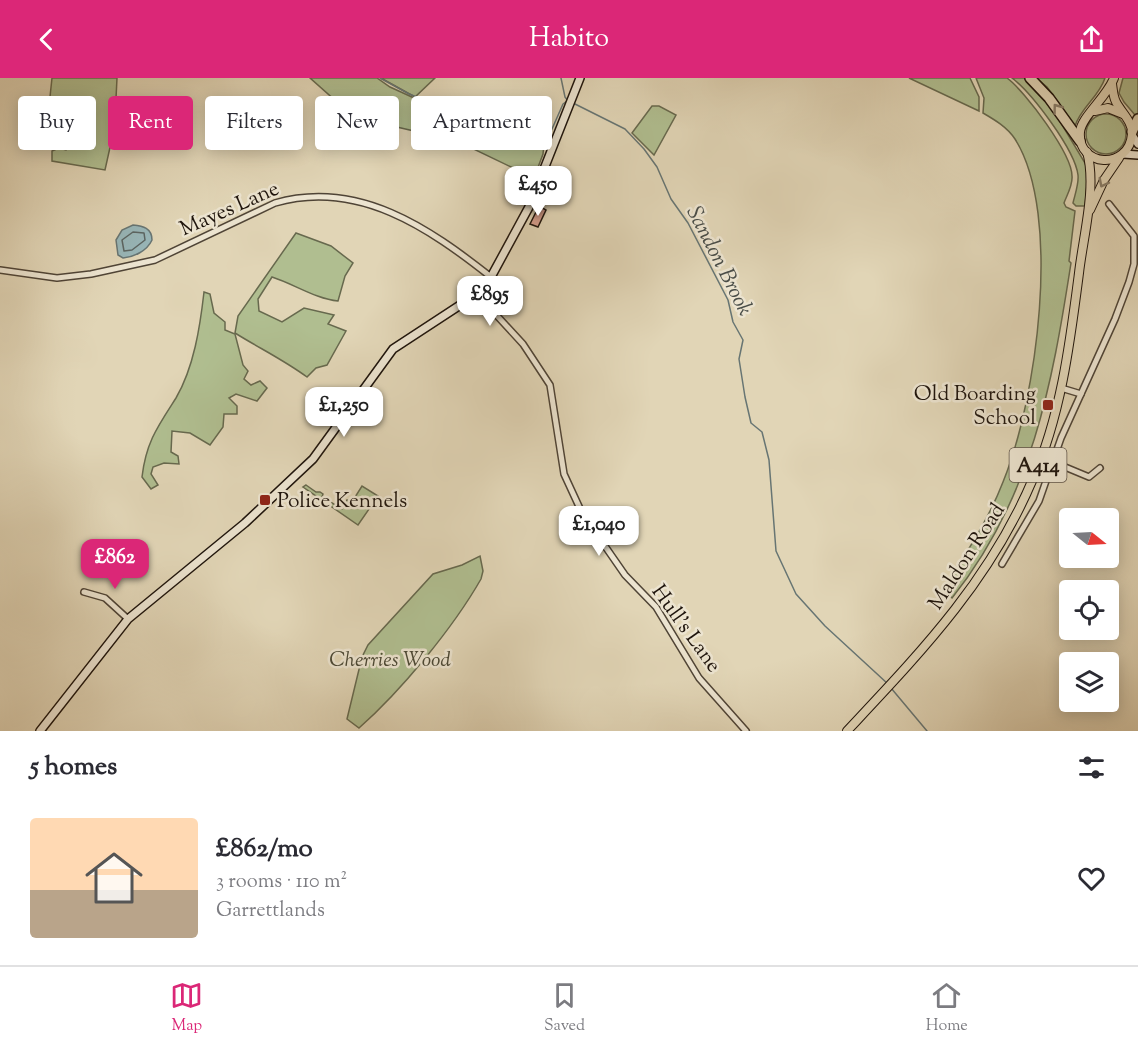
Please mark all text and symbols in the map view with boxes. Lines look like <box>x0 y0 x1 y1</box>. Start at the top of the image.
text: Habito <box>529 20 609 59</box>
icon: back <box>30 23 63 56</box>
icon: share <box>1075 23 1108 56</box>
chip: Buy <box>18 96 96 150</box>
chip: Rent <box>108 96 193 150</box>
chip: Filters <box>205 96 303 150</box>
chip: New <box>315 96 399 150</box>
chip: Apartment <box>411 96 552 150</box>
one-way arrow <box>1053 104 1064 115</box>
pin: £450 <box>502 166 574 217</box>
text: £450 <box>519 171 557 200</box>
street label: Mayes Lane <box>175 175 284 245</box>
one-way arrow <box>1099 177 1110 188</box>
water label: Sandon Brook <box>677 201 760 322</box>
pin: £895 <box>454 276 526 327</box>
text: £895 <box>471 281 509 310</box>
place label: Old Boarding School <box>914 380 1036 434</box>
pin: £1,250 <box>295 387 393 438</box>
text: £1,250 <box>319 392 369 421</box>
marker: Old Boarding School <box>1041 398 1055 412</box>
road number: A414 <box>1010 448 1066 482</box>
place label: Police Kennels <box>277 487 407 517</box>
marker: Police Kennels <box>258 493 272 507</box>
street label: Maldon Road <box>922 498 1014 616</box>
pin: £1,040 <box>550 506 648 557</box>
north arrow <box>1059 508 1119 568</box>
map controls <box>1059 508 1119 712</box>
text: £1,040 <box>573 511 625 540</box>
pin: £862 <box>79 539 151 590</box>
text: £862 <box>95 544 135 573</box>
street label: Hull's Lane <box>643 579 728 679</box>
button: locate <box>1059 580 1119 640</box>
park label: Cherries Wood <box>329 646 451 676</box>
button: layers <box>1059 652 1119 712</box>
text: 5 homes <box>30 749 117 786</box>
icon: filters <box>1075 751 1108 784</box>
text: £862/mo <box>216 831 313 868</box>
icon: home <box>78 842 150 914</box>
icon: heart <box>1075 862 1108 895</box>
text: 3 rooms · 110 m² <box>216 868 347 897</box>
text: Garrettlands <box>216 897 325 926</box>
tab: Map <box>170 979 203 1038</box>
tab: Saved <box>544 979 585 1038</box>
tab: Home <box>926 979 968 1038</box>

